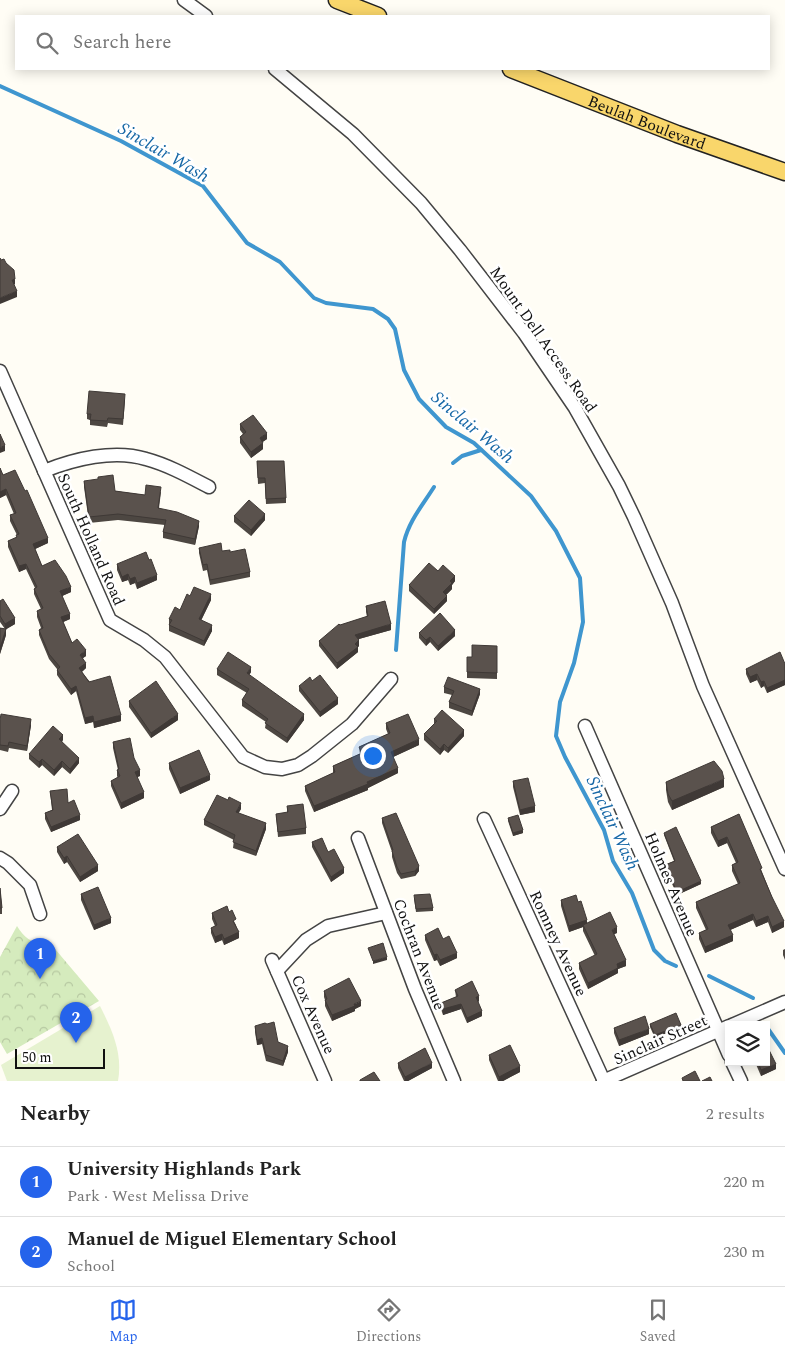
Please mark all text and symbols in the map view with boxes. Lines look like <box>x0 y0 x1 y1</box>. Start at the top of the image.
search box <box>15 15 770 70</box>
text: Search here <box>73 28 172 57</box>
icon: search <box>33 29 61 57</box>
street label: Beulah Boulevard <box>584 89 709 156</box>
water label: Sinclair Wash <box>113 115 214 189</box>
street label: Mount Dell Access Road <box>483 261 603 418</box>
water label: Sinclair Wash <box>425 384 520 470</box>
street label: South Holland Road <box>51 469 131 609</box>
your location <box>360 743 386 769</box>
water label: Sinclair Wash <box>579 772 646 875</box>
street label: Holmes Avenue <box>638 828 704 940</box>
street label: Romney Avenue <box>523 886 593 1000</box>
street label: Cochran Avenue <box>387 895 451 1014</box>
pin: 1 <box>24 938 56 979</box>
street label: Cox Avenue <box>285 971 341 1058</box>
pin: 2 <box>60 1002 92 1043</box>
street label: Sinclair Street <box>610 1008 711 1071</box>
map controls <box>725 1021 770 1066</box>
button: layers <box>725 1021 770 1066</box>
scale bar <box>15 1046 105 1069</box>
text: 50 m <box>22 1047 52 1068</box>
text: Nearby <box>20 1098 90 1130</box>
text: 2 results <box>706 1102 765 1126</box>
text: University Highlands Park <box>67 1155 301 1184</box>
text: 1 <box>32 1170 40 1194</box>
text: 220 m <box>723 1170 765 1194</box>
text: Park · West Melissa Drive <box>67 1184 249 1208</box>
text: Manuel de Miguel Elementary School <box>67 1225 397 1254</box>
text: 2 <box>32 1240 40 1264</box>
text: 230 m <box>723 1240 765 1264</box>
text: School <box>67 1254 115 1278</box>
tab: Map <box>109 1296 137 1347</box>
tab: Directions <box>356 1296 421 1347</box>
tab: Saved <box>640 1296 676 1347</box>

